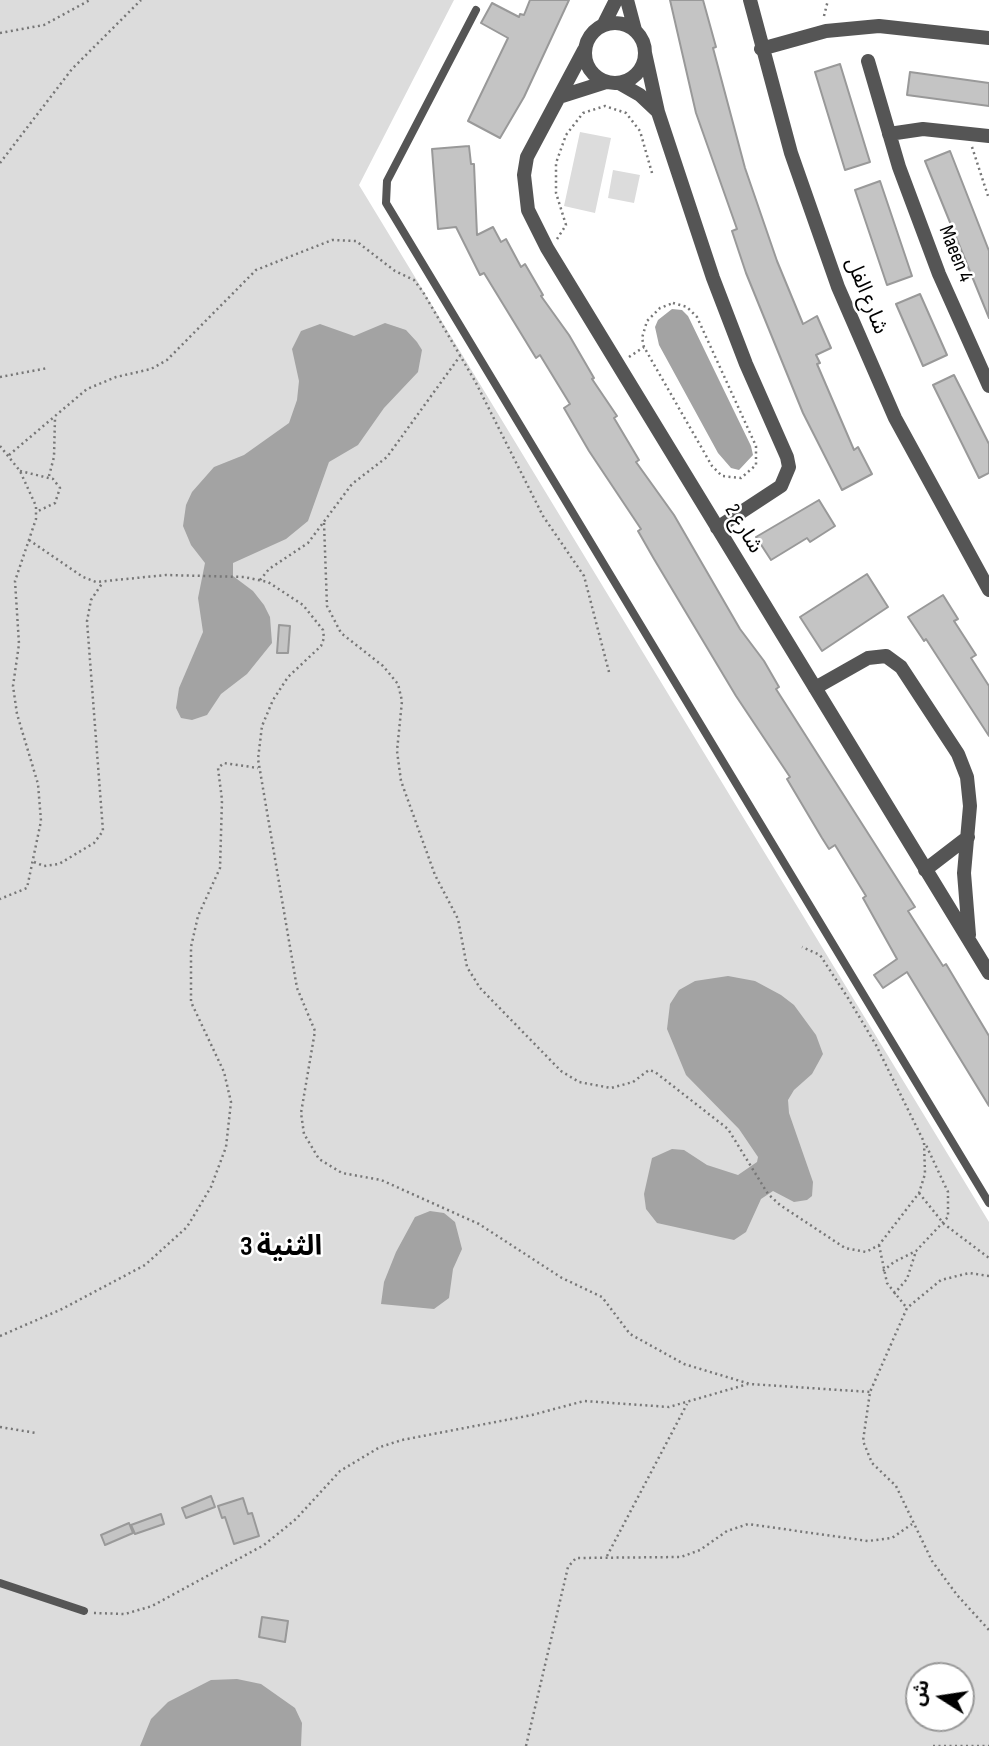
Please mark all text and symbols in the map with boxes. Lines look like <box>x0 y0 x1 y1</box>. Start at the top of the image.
street label: Maeen 4 <box>932 222 978 286</box>
street label: شارع الفل <box>839 254 893 338</box>
street label: شارع 2 <box>719 500 767 558</box>
district label: الثنية 3 <box>240 1231 322 1265</box>
north arrow <box>905 1662 975 1732</box>
text: ش <box>907 1678 935 1708</box>

